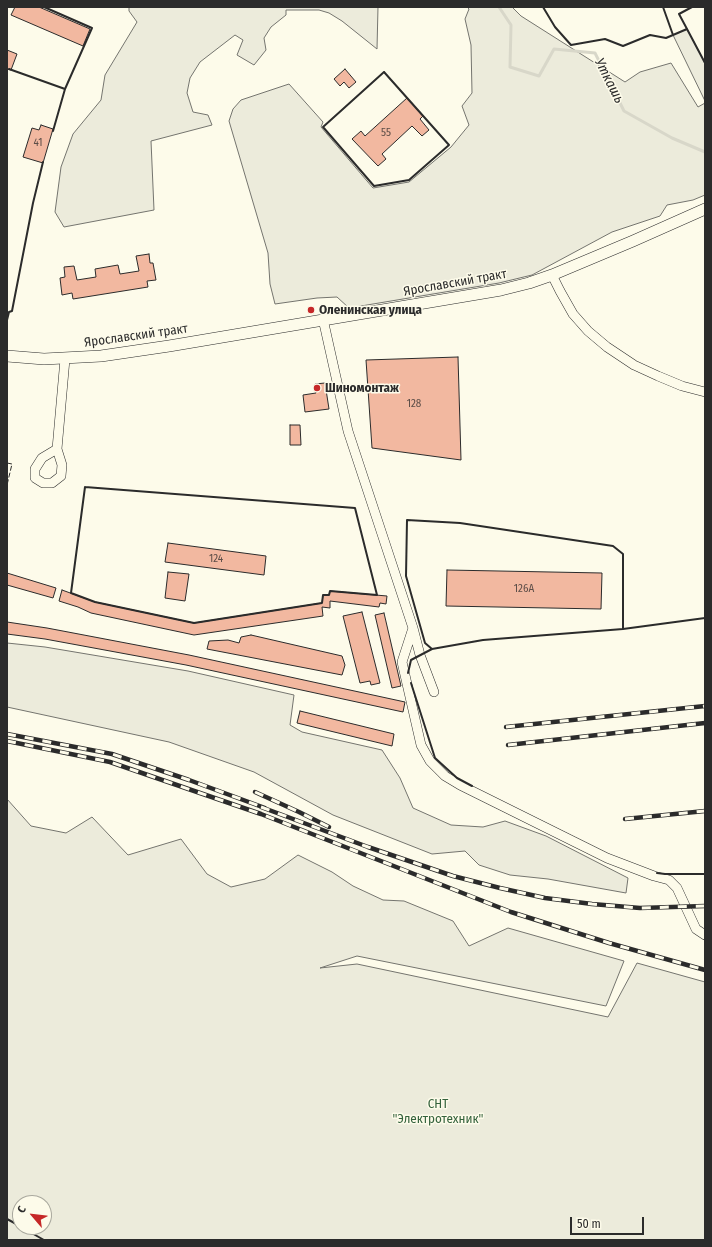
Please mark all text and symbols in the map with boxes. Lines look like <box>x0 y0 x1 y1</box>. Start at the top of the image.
water label: Уткашь <box>591 56 627 106</box>
house number: 55 <box>381 126 391 140</box>
house number: 41 <box>33 136 43 150</box>
street label: Ярославский тракт <box>402 266 508 300</box>
place label: Оленинская улица <box>319 302 422 318</box>
marker: Оленинская улица <box>306 305 316 315</box>
street label: Ярославский тракт <box>83 321 189 351</box>
place label: Шиномонтаж <box>325 380 399 396</box>
marker: Шиномонтаж <box>312 383 322 393</box>
house number: 128 <box>407 397 421 411</box>
house number: 124 <box>209 552 223 566</box>
house number: 126А <box>514 582 534 596</box>
park label: СНТ "Электротехник" <box>393 1096 483 1127</box>
north arrow <box>12 1195 52 1235</box>
text: С <box>15 1204 29 1215</box>
scale bar <box>572 1209 646 1235</box>
text: 50 m <box>577 1217 601 1231</box>

